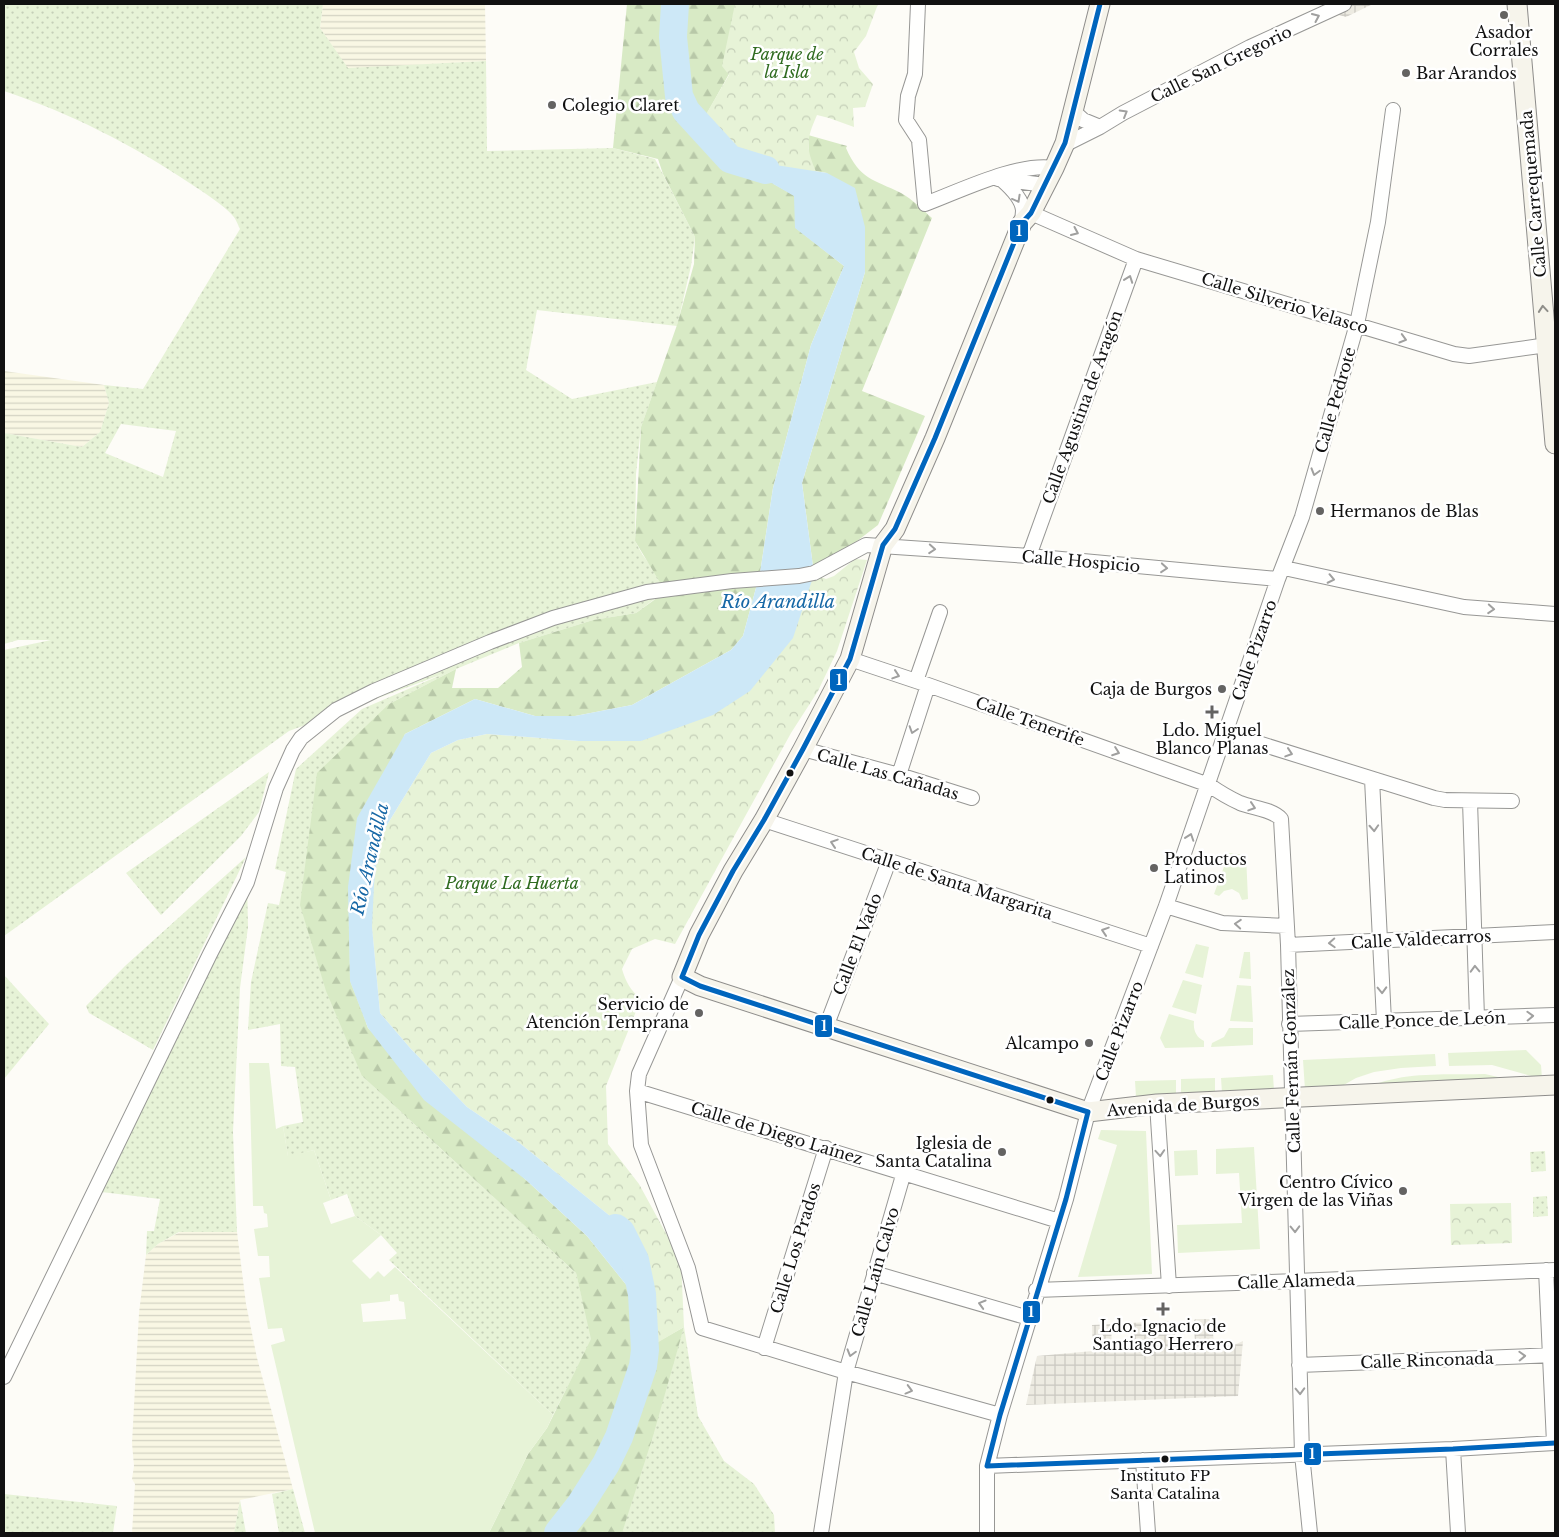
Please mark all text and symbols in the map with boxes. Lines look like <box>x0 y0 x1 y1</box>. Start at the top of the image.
marker: Asador Corrales <box>1498 9 1510 21</box>
one-way arrow <box>1311 13 1320 24</box>
street label: Calle San Gregorio <box>1147 21 1295 107</box>
place label: Asador Corrales <box>1469 22 1539 60</box>
park label: Parque de la Isla <box>749 44 824 82</box>
place label: Bar Arandos <box>1416 63 1517 83</box>
marker: Bar Arandos <box>1400 67 1412 79</box>
place label: Colegio Claret <box>562 95 679 115</box>
marker: Colegio Claret <box>546 99 558 111</box>
one-way arrow <box>1118 109 1127 119</box>
street label: Calle Carrequemada <box>1516 109 1550 278</box>
one-way arrow <box>1011 194 1021 203</box>
line badge: 1 <box>1009 219 1029 243</box>
text: 1 <box>1016 222 1022 240</box>
one-way arrow <box>1070 226 1079 237</box>
street label: Calle Silverio Velasco <box>1199 268 1371 338</box>
one-way arrow <box>1123 276 1133 284</box>
one-way arrow <box>1538 304 1549 312</box>
street label: Calle Agustina de Aragón <box>1038 307 1126 507</box>
one-way arrow <box>1399 333 1407 343</box>
street label: Calle Pedrote <box>1310 345 1360 455</box>
one-way arrow <box>1310 467 1321 476</box>
place label: Hermanos de Blas <box>1330 501 1479 521</box>
marker: Hermanos de Blas <box>1314 505 1326 517</box>
one-way arrow <box>928 543 936 554</box>
street label: Calle Hospicio <box>1021 546 1141 576</box>
one-way arrow <box>1160 562 1168 573</box>
one-way arrow <box>1327 573 1336 584</box>
water label: Río Arandilla <box>720 591 835 613</box>
street label: Calle Pizarro <box>1227 597 1281 703</box>
one-way arrow <box>1487 604 1495 615</box>
line badge: 1 <box>829 668 848 692</box>
one-way arrow <box>892 669 900 679</box>
text: 1 <box>836 671 842 689</box>
place label: Caja de Burgos <box>1090 679 1212 699</box>
marker: Caja de Burgos <box>1216 683 1228 695</box>
street label: Calle Tenerife <box>973 692 1087 750</box>
marker: Ldo. Miguel Blanco Planas <box>1206 706 1218 718</box>
place label: Ldo. Miguel Blanco Planas <box>1155 720 1269 758</box>
one-way arrow <box>909 725 919 733</box>
street label: Calle Las Cañadas <box>815 744 961 804</box>
one-way arrow <box>1111 746 1120 756</box>
one-way arrow <box>1285 747 1293 757</box>
unlabelled marker <box>785 768 795 778</box>
water label: Río Arandilla <box>346 801 394 918</box>
one-way arrow <box>1247 801 1256 811</box>
one-way arrow <box>1369 824 1380 832</box>
one-way arrow <box>1184 833 1194 842</box>
one-way arrow <box>830 838 838 848</box>
street label: Calle de Santa Margarita <box>859 843 1055 924</box>
place label: Productos Latinos <box>1164 849 1247 887</box>
marker: Productos Latinos <box>1148 862 1160 874</box>
park label: Parque La Huerta <box>444 873 579 893</box>
street label: Calle El Vado <box>828 890 886 998</box>
one-way arrow <box>1234 919 1242 930</box>
street label: Calle Valdecarros <box>1350 925 1492 953</box>
one-way arrow <box>1101 927 1109 937</box>
one-way arrow <box>1327 938 1335 949</box>
one-way arrow <box>1470 965 1481 973</box>
street label: Calle Fernán González <box>1278 968 1304 1154</box>
street label: Calle Pizarro <box>1091 978 1147 1084</box>
one-way arrow <box>1377 986 1388 994</box>
place label: Servicio de Atención Temprana <box>525 994 689 1032</box>
marker: Servicio de Atención Temprana <box>693 1007 705 1019</box>
street label: Calle Ponce de León <box>1338 1007 1506 1033</box>
one-way arrow <box>1526 1011 1534 1021</box>
line badge: 1 <box>814 1014 833 1038</box>
text: 1 <box>821 1017 827 1035</box>
place label: Alcampo <box>1005 1033 1079 1053</box>
marker: Alcampo <box>1083 1037 1095 1049</box>
street label: Avenida de Burgos <box>1105 1090 1260 1120</box>
unlabelled marker <box>1045 1095 1055 1105</box>
street label: Calle de Diego Laínez <box>689 1097 865 1169</box>
place label: Iglesia de Santa Catalina <box>875 1133 992 1171</box>
marker: Iglesia de Santa Catalina <box>996 1146 1008 1158</box>
one-way arrow <box>1155 1149 1166 1157</box>
place label: Centro Cívico Virgen de las Viñas <box>1237 1172 1393 1210</box>
street label: Calle Los Prados <box>766 1180 824 1316</box>
marker: Centro Cívico Virgen de las Viñas <box>1397 1185 1409 1197</box>
street label: Calle Laín Calvo <box>847 1205 903 1339</box>
one-way arrow <box>1290 1226 1300 1233</box>
street label: Calle Alameda <box>1237 1269 1355 1293</box>
one-way arrow <box>978 1300 986 1310</box>
line badge: 1 <box>1022 1300 1041 1324</box>
text: 1 <box>1028 1303 1034 1321</box>
marker: Ldo. Ignacio de Santiago Herrero <box>1157 1303 1169 1315</box>
place label: Ldo. Ignacio de Santiago Herrero <box>1093 1316 1233 1354</box>
street label: Calle Rinconada <box>1360 1348 1494 1372</box>
one-way arrow <box>847 1349 857 1357</box>
one-way arrow <box>1519 1351 1527 1361</box>
one-way arrow <box>905 1384 914 1395</box>
one-way arrow <box>1294 1388 1305 1396</box>
line badge: 1 <box>1303 1442 1322 1466</box>
text: 1 <box>1309 1445 1315 1463</box>
marker: Instituto FP Santa Catalina <box>1160 1454 1170 1464</box>
place label: Instituto FP Santa Catalina <box>1110 1466 1220 1503</box>

